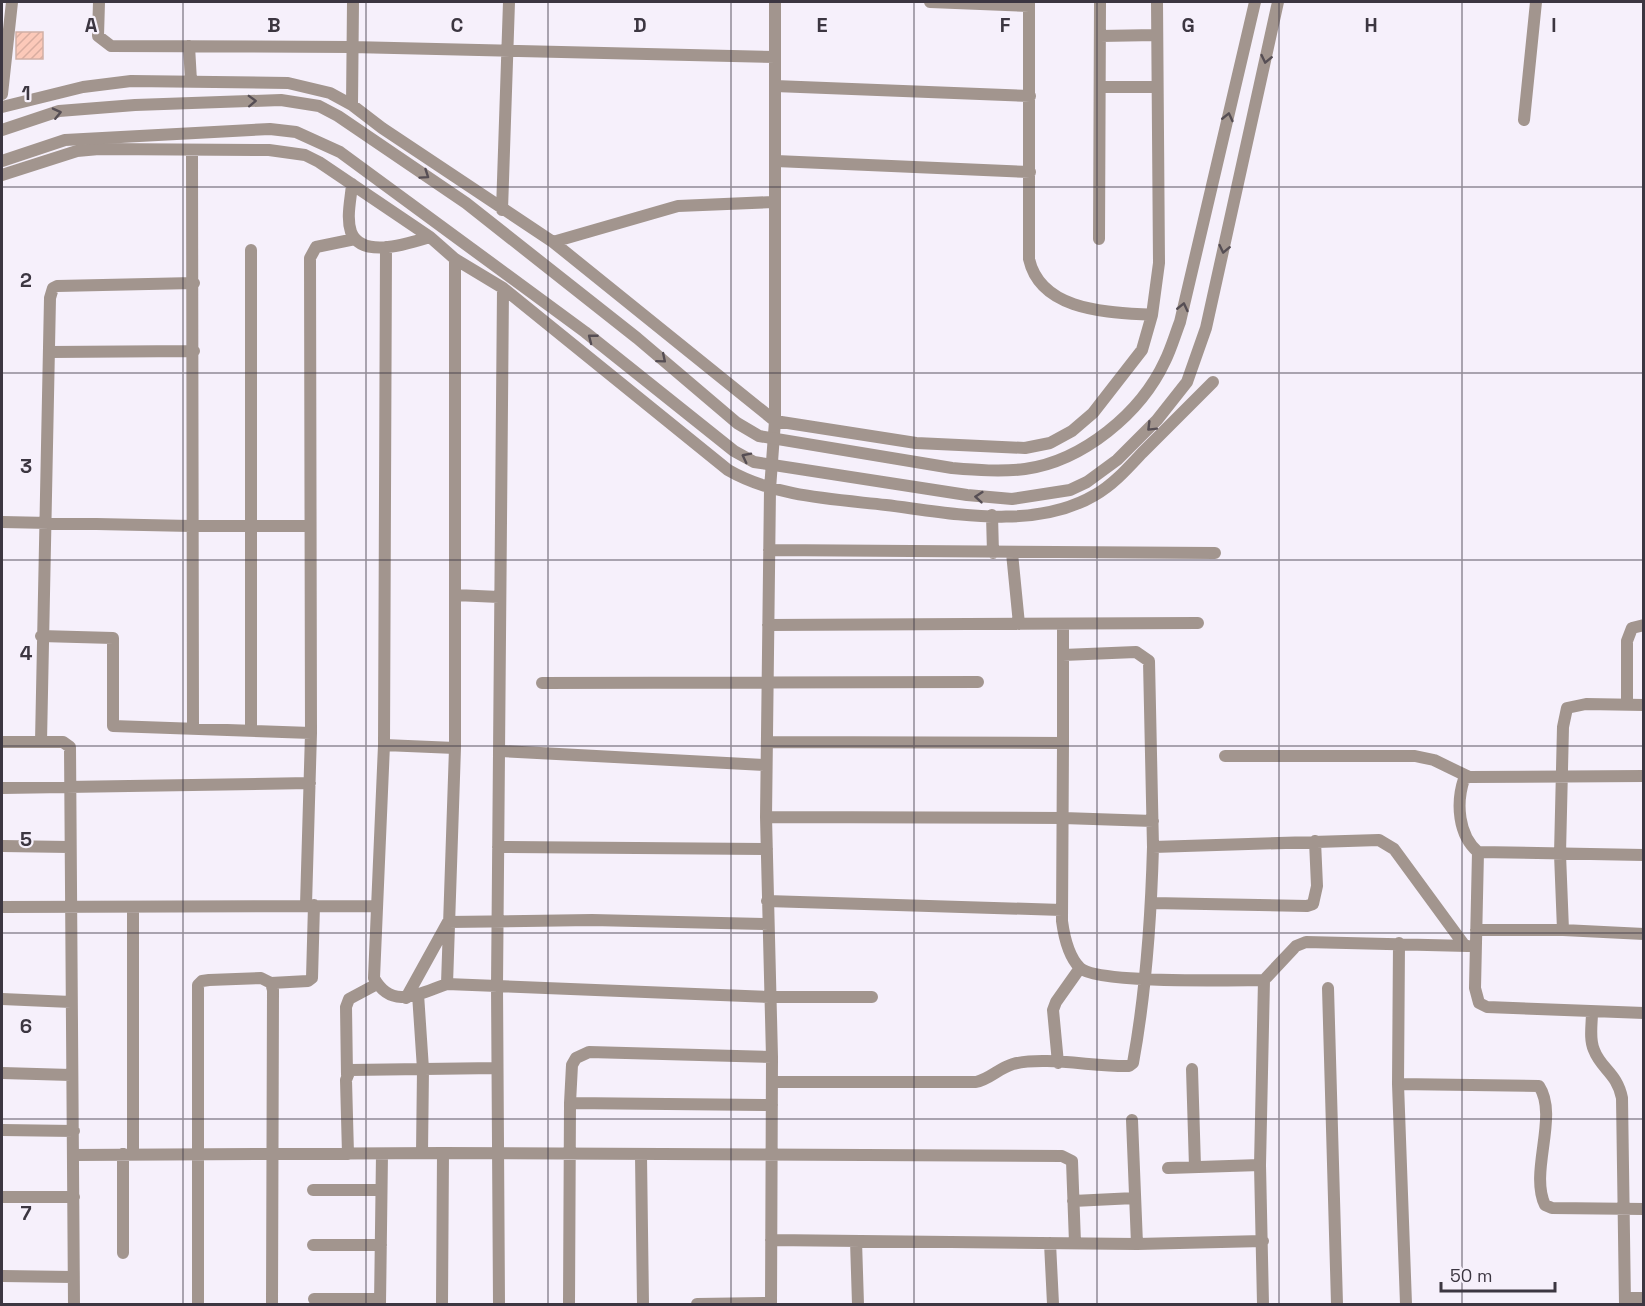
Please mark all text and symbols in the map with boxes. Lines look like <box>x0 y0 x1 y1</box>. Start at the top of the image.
text: A <box>85 12 98 38</box>
text: B <box>267 12 281 38</box>
text: C <box>451 12 464 38</box>
text: D <box>633 12 647 38</box>
text: E <box>816 12 828 38</box>
text: F <box>1000 12 1011 38</box>
text: G <box>1181 12 1195 38</box>
text: H <box>1364 12 1378 38</box>
text: I <box>1551 12 1557 38</box>
one-way arrow <box>1260 53 1273 63</box>
text: 1 <box>21 80 31 106</box>
one-way arrow <box>247 95 256 107</box>
one-way arrow <box>52 107 62 120</box>
one-way arrow <box>1221 113 1234 123</box>
one-way arrow <box>419 168 430 179</box>
one-way arrow <box>1218 244 1231 254</box>
text: 2 <box>20 267 32 293</box>
one-way arrow <box>1176 302 1189 312</box>
one-way arrow <box>588 334 599 345</box>
one-way arrow <box>655 352 666 363</box>
one-way arrow <box>1147 420 1157 431</box>
text: 3 <box>20 453 32 479</box>
one-way arrow <box>742 453 753 464</box>
one-way arrow <box>975 491 984 504</box>
text: 4 <box>20 640 33 666</box>
text: 5 <box>20 826 32 852</box>
text: 6 <box>20 1013 32 1039</box>
text: 7 <box>20 1200 32 1226</box>
scale bar <box>1441 1255 1555 1293</box>
text: 50 m <box>1450 1264 1492 1287</box>

